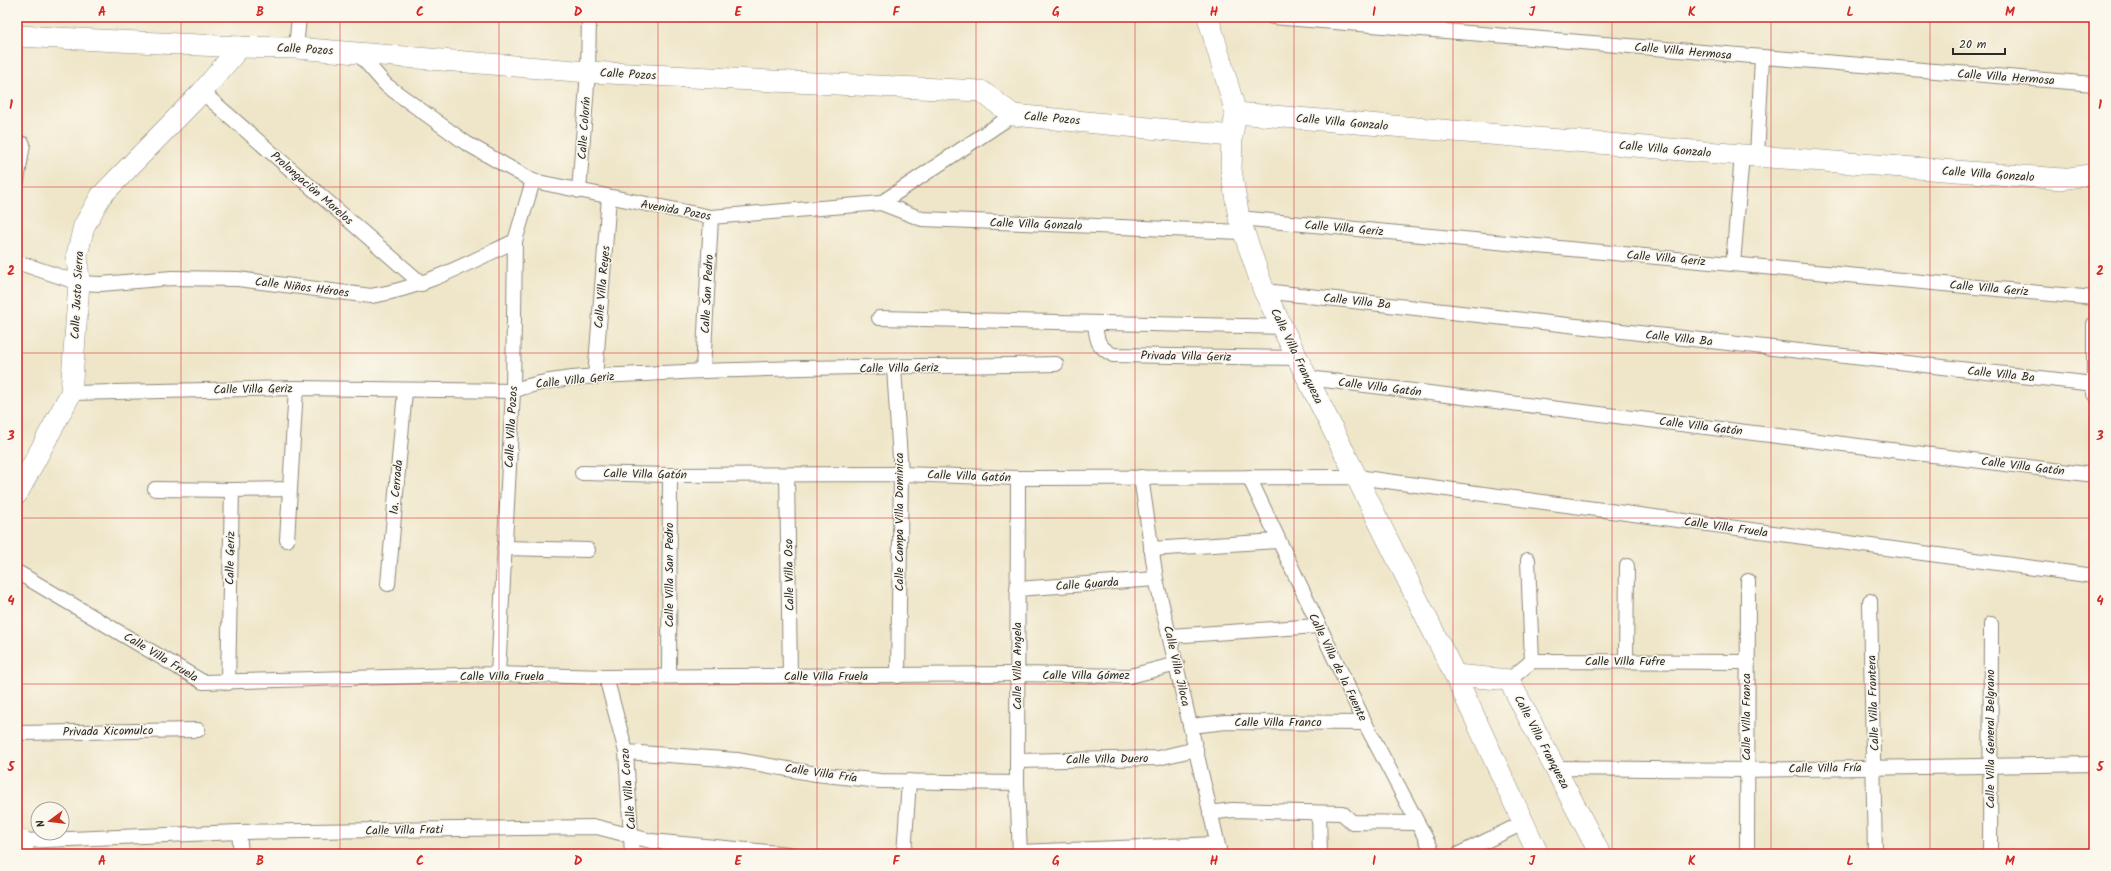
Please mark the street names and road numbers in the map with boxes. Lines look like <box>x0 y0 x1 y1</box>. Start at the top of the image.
street label: Calle Villa Hermosa <box>1634 38 1733 65</box>
street label: Calle Pozos <box>276 39 334 60</box>
street label: Calle Pozos <box>599 64 657 85</box>
street label: Calle Villa Hermosa <box>1957 65 2056 90</box>
street label: Calle Colorín <box>573 96 596 160</box>
street label: Calle Pozos <box>1023 107 1081 130</box>
street label: Calle Villa Gonzalo <box>1295 109 1389 136</box>
street label: Calle Villa Gonzalo <box>1618 136 1712 163</box>
street label: Prolongación Morelos <box>266 147 357 230</box>
street label: Calle Villa Gonzalo <box>1941 162 2035 187</box>
street label: Avenida Pozos <box>639 195 713 226</box>
street label: Calle Villa Gonzalo <box>989 213 1083 236</box>
street label: Calle Villa Geriz <box>1304 216 1384 241</box>
street label: Calle Villa Reyes <box>589 245 616 329</box>
street label: Calle Villa Geriz <box>1626 246 1706 271</box>
street label: Calle Justo Sierra <box>66 250 89 340</box>
street label: Calle San Pedro <box>696 254 719 334</box>
street label: Calle Niños Héroes <box>254 272 350 303</box>
street label: Calle Villa Geriz <box>1949 276 2029 301</box>
street label: Calle Villa Ba <box>1322 289 1392 315</box>
street label: Calle Villa Franqueza <box>1265 305 1328 408</box>
street label: Calle Villa Ba <box>1644 326 1714 352</box>
street label: Privada Villa Geriz <box>1140 346 1232 367</box>
street label: Calle Villa Geriz <box>859 358 939 379</box>
street label: Calle Villa Ba <box>1966 362 2036 388</box>
street label: Calle Villa Geriz <box>535 367 615 394</box>
street label: Calle Villa Gatón <box>1337 373 1423 402</box>
street label: Calle Villa Geriz <box>213 379 293 400</box>
street label: Calle Villa Pozos <box>500 385 523 469</box>
street label: Calle Villa Gatón <box>1658 412 1744 441</box>
street label: Calle Campa Villa Dominica <box>890 452 909 591</box>
street label: Calle Villa Gatón <box>1980 452 2066 481</box>
street label: 1a. Cerrada <box>385 459 408 515</box>
street label: Calle Villa Gatón <box>603 464 687 485</box>
street label: Calle Villa Gatón <box>927 466 1011 487</box>
street label: Calle Villa Fruela <box>1683 512 1769 543</box>
street label: Calle Villa San Pedro <box>660 523 679 628</box>
street label: Calle Geriz <box>221 531 240 585</box>
street label: Calle Villa Oso <box>779 539 800 611</box>
street label: Calle Guarda <box>1055 573 1120 596</box>
street label: Calle Villa de la Fuente <box>1303 610 1372 725</box>
street label: Calle Villa Angela <box>1008 622 1027 710</box>
street label: Calle Villa Jiloca <box>1158 624 1195 709</box>
street label: Calle Villa Fruela <box>120 628 202 688</box>
street label: Calle Villa Fufre <box>1585 652 1666 671</box>
street label: Calle Villa Frontera <box>1862 654 1885 751</box>
street label: Calle Villa Gómez <box>1042 666 1130 685</box>
street label: Calle Villa Fruela <box>460 667 545 686</box>
street label: Calle Villa Fruela <box>784 667 869 686</box>
street label: Calle Villa General Belgrano <box>1981 669 2000 809</box>
street label: Calle Villa Franca <box>1737 673 1756 761</box>
street label: Calle Villa Franqueza <box>1509 692 1575 793</box>
street label: Calle Villa Franco <box>1234 713 1322 732</box>
street label: Privada Xicomulco <box>63 721 153 742</box>
street label: Calle Villa Corzo <box>615 747 642 831</box>
street label: Calle Villa Duero <box>1065 749 1149 770</box>
street label: Calle Villa Fría <box>1788 758 1862 779</box>
street label: Calle Villa Fría <box>783 759 859 788</box>
street label: Calle Villa Frati <box>365 820 444 841</box>

